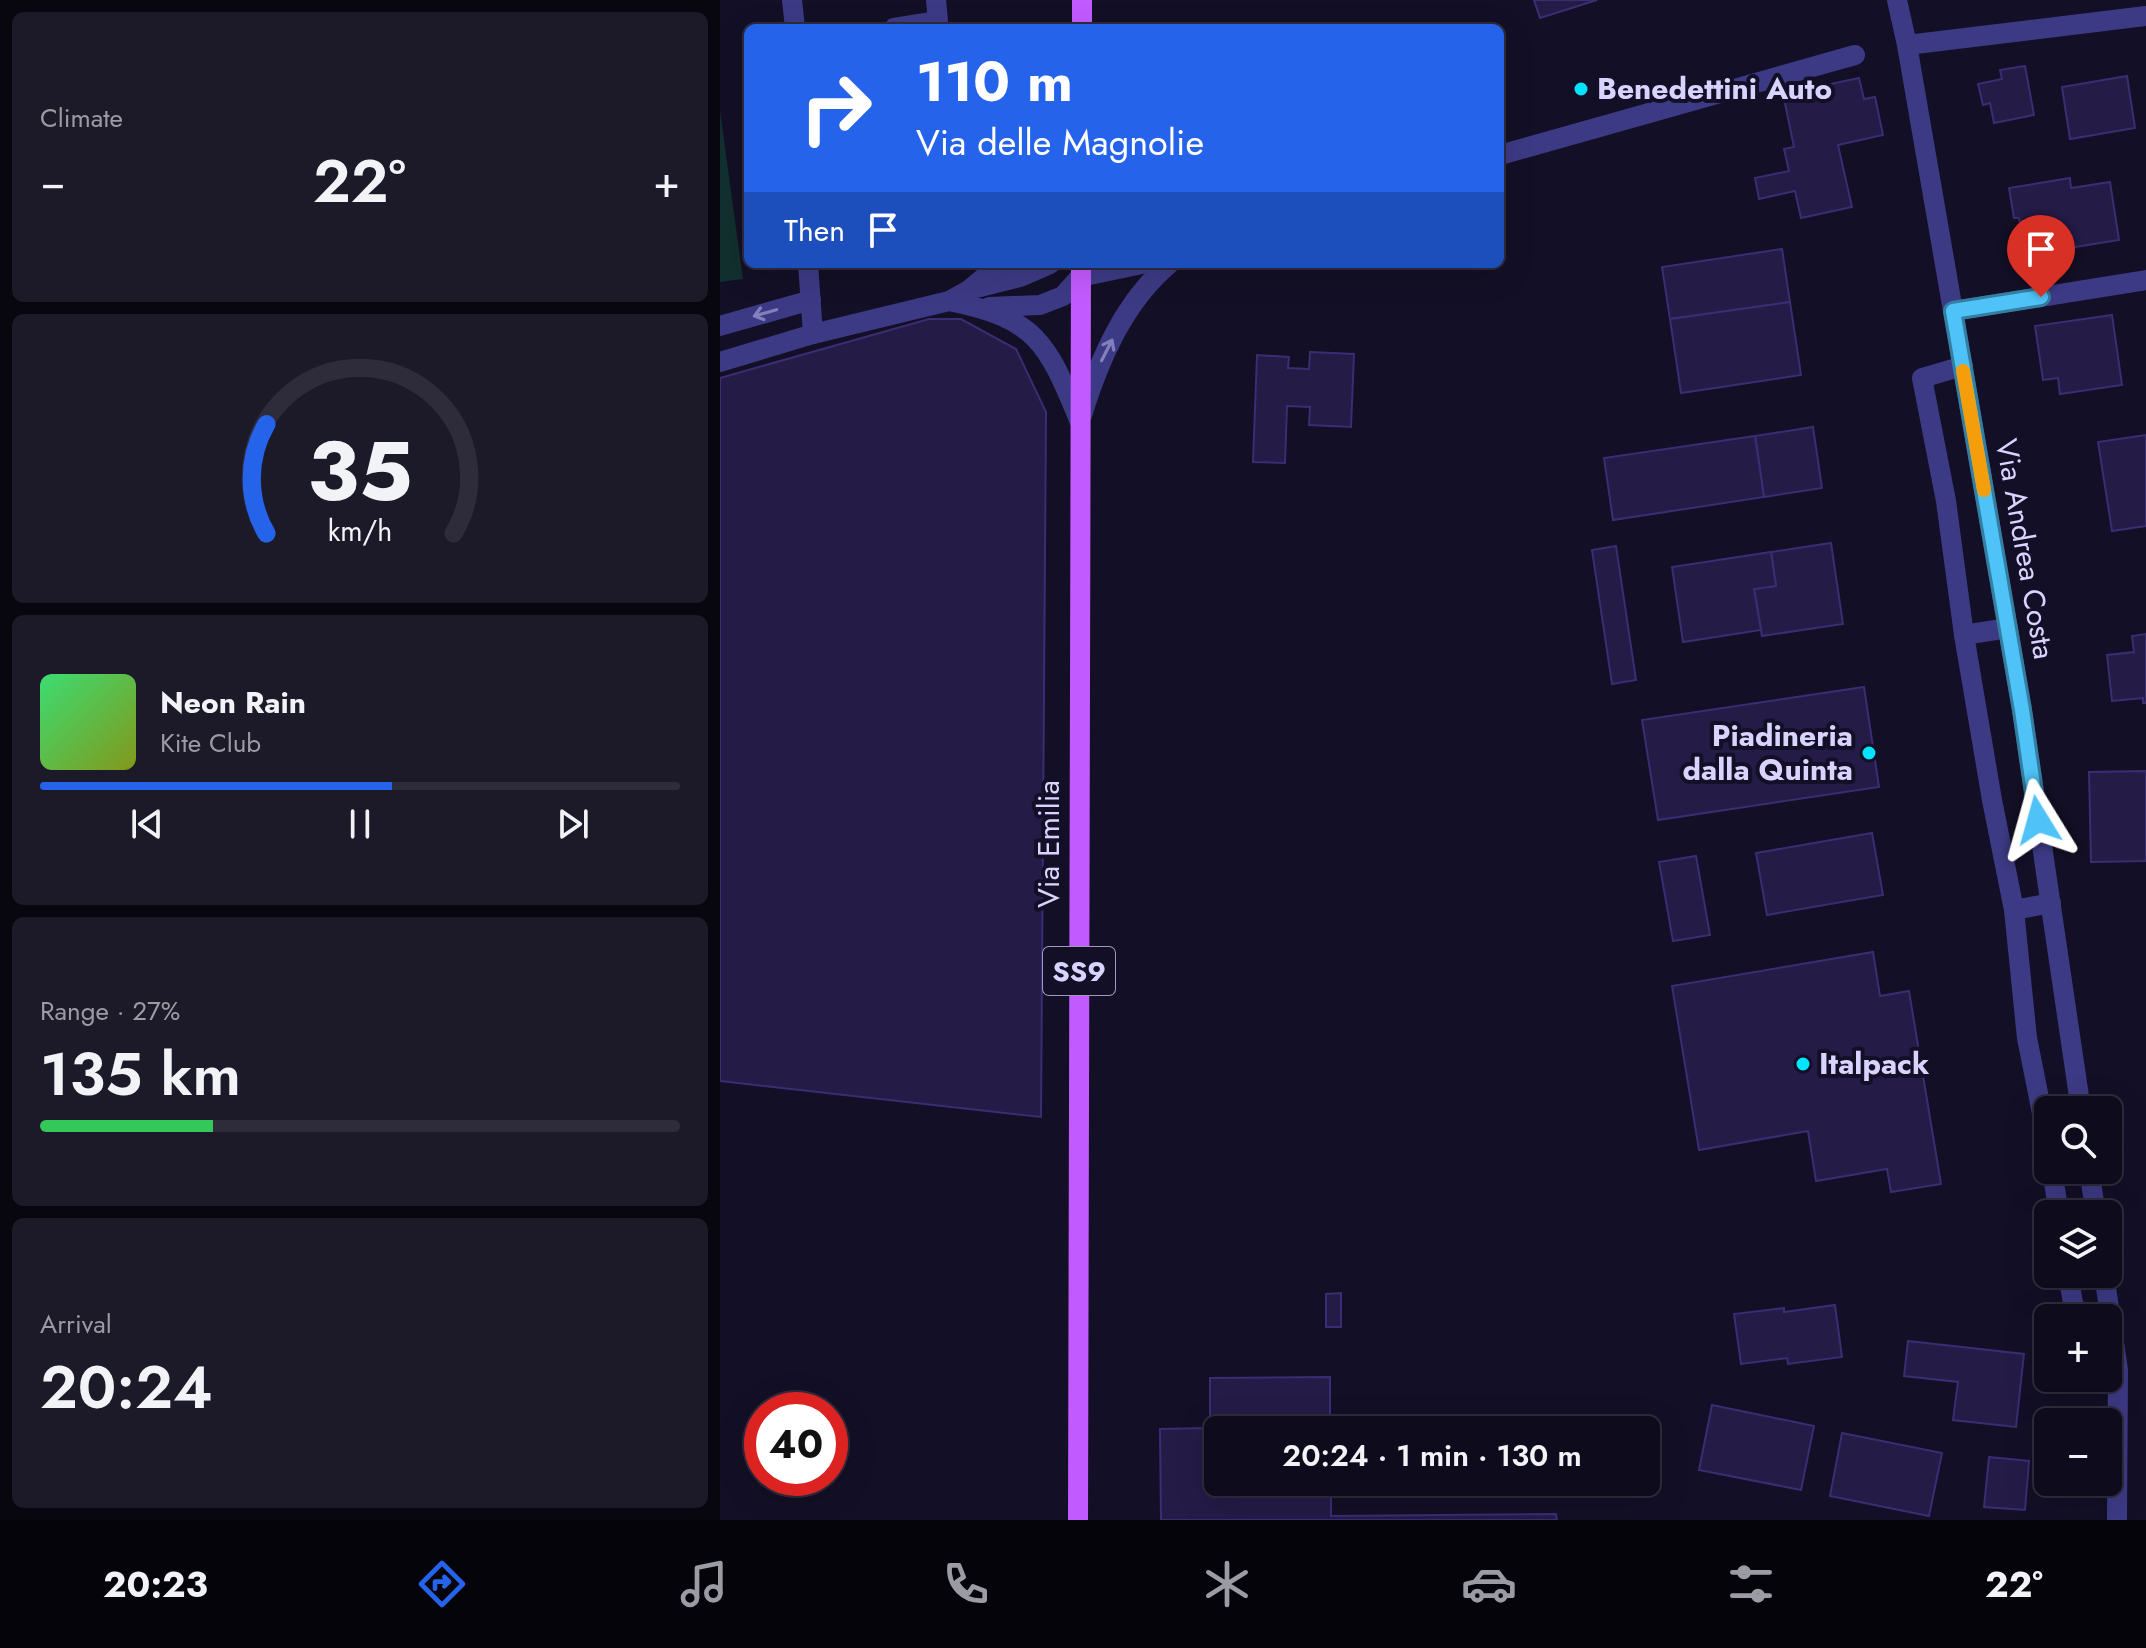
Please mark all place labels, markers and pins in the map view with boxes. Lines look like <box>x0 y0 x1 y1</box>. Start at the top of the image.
place label: Benedettini Auto <box>1597 67 1832 110</box>
marker: Benedettini Auto <box>1572 80 1590 98</box>
pin <box>2007 215 2075 297</box>
place label: Piadineria dalla Quinta <box>1683 714 1853 791</box>
marker: Piadineria dalla Quinta <box>1860 744 1878 762</box>
place label: Italpack <box>1819 1042 1930 1085</box>
marker: Italpack <box>1794 1055 1812 1073</box>

